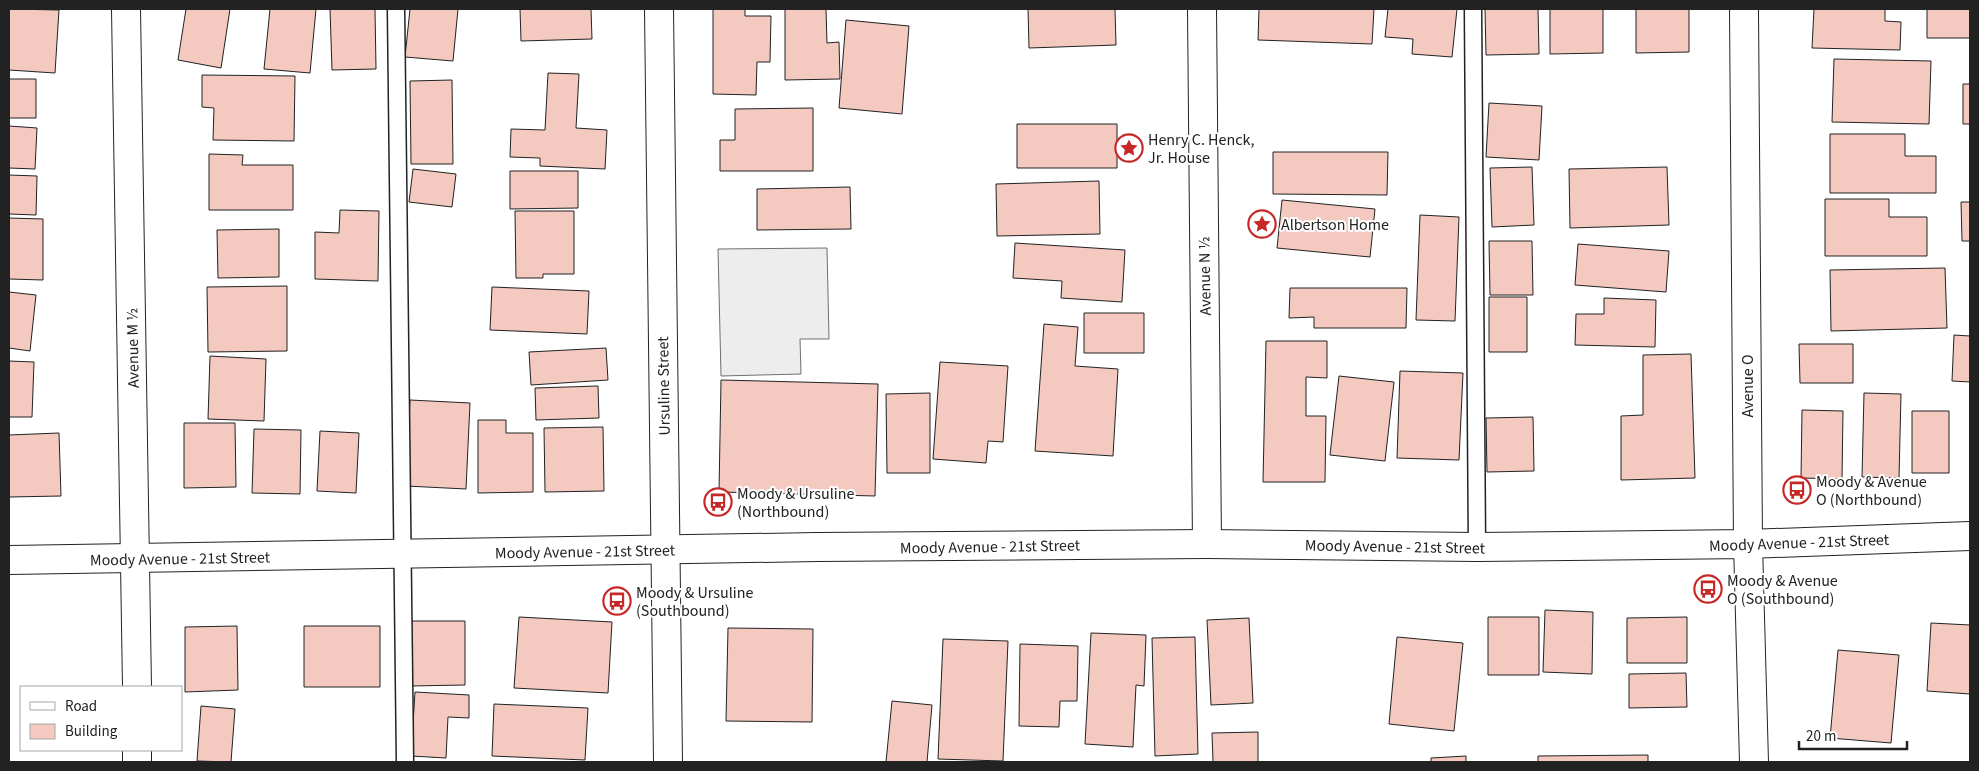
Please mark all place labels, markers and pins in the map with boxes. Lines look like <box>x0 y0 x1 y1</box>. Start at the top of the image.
place label: Henry C. Henck, Jr. House <box>1148 129 1255 169</box>
place icon: Henry C. Henck, Jr. House <box>1114 133 1144 163</box>
place icon: Albertson Home <box>1247 209 1277 239</box>
place label: Albertson Home <box>1281 214 1389 236</box>
place label: Moody & Avenue O (Northbound) <box>1816 471 1927 511</box>
bus stop icon: Moody & Avenue O (Northbound) <box>1782 475 1812 505</box>
place label: Moody & Ursuline (Northbound) <box>737 483 854 523</box>
bus stop icon: Moody & Ursuline (Northbound) <box>703 487 733 517</box>
place label: Moody & Avenue O (Southbound) <box>1727 570 1838 610</box>
bus stop icon: Moody & Avenue O (Southbound) <box>1693 574 1723 604</box>
place label: Moody & Ursuline (Southbound) <box>636 582 753 622</box>
bus stop icon: Moody & Ursuline (Southbound) <box>602 586 632 616</box>

